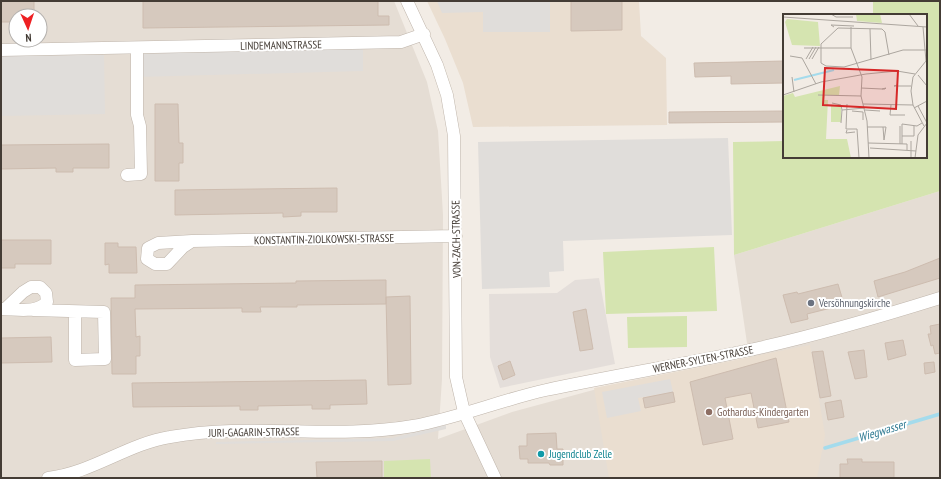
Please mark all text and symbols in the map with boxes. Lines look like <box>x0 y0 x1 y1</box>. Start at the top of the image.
north arrow <box>8 8 48 48</box>
inset map <box>783 14 927 158</box>
text: N <box>25 31 32 45</box>
street label: LINDEMANNSTRASSE <box>240 37 322 53</box>
street label: VON-ZACH-STRASSE <box>448 200 464 279</box>
street label: KONSTANTIN-ZIOLKOWSKI-STRASSE <box>254 231 395 247</box>
place label: Versöhnungskirche <box>818 296 891 310</box>
marker: Versöhnungskirche <box>806 298 816 308</box>
street label: WERNER-SYLTEN-STRASSE <box>652 342 755 376</box>
place label: Gothardus-Kindergarten <box>717 405 809 419</box>
marker: Gothardus-Kindergarten <box>704 407 714 417</box>
water label: Wiegwasser <box>856 416 909 445</box>
street label: JURI-GAGARIN-STRASSE <box>207 424 300 440</box>
place label: Jugendclub Zelle <box>548 447 613 461</box>
marker: Jugendclub Zelle <box>536 449 546 459</box>

